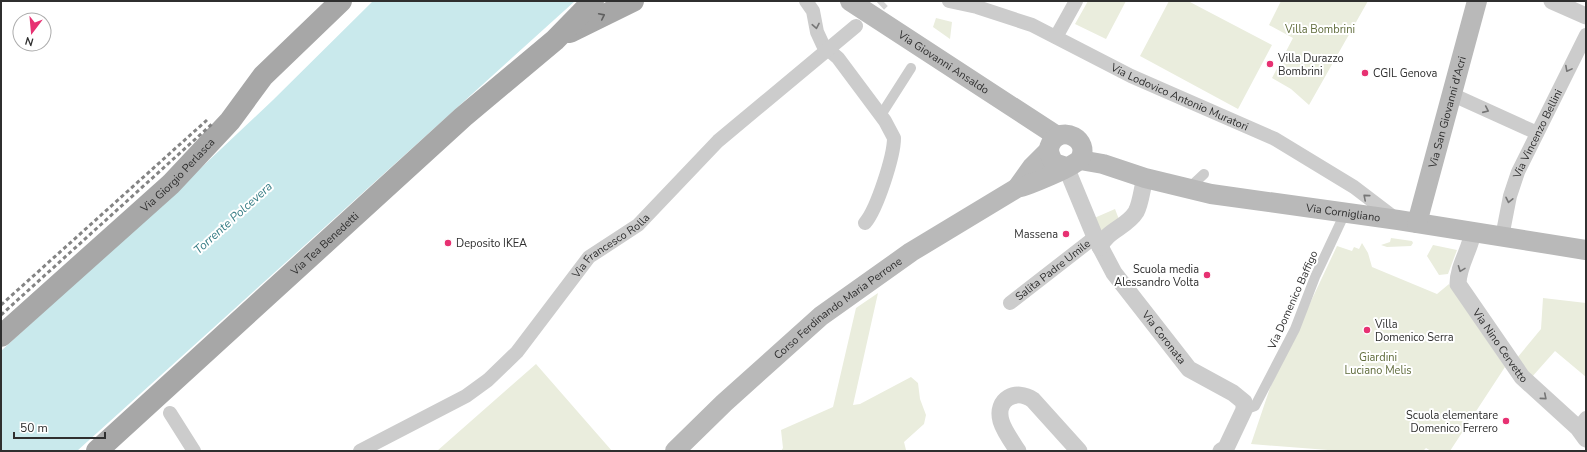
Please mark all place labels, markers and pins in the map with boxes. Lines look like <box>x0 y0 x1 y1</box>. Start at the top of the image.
place label: Villa Durazzo Bombrini <box>1277 51 1344 79</box>
marker: Villa Durazzo Bombrini <box>1265 59 1275 69</box>
place label: CGIL Genova <box>1373 66 1437 81</box>
marker: CGIL Genova <box>1360 68 1370 78</box>
place label: Massena <box>1014 227 1058 242</box>
marker: Massena <box>1061 229 1071 239</box>
place label: Deposito IKEA <box>456 236 527 251</box>
marker: Deposito IKEA <box>443 238 453 248</box>
place label: Scuola media Alessandro Volta <box>1114 262 1199 290</box>
marker: Scuola media Alessandro Volta <box>1202 270 1212 280</box>
place label: Villa Domenico Serra <box>1374 317 1454 345</box>
marker: Villa Domenico Serra <box>1362 325 1372 335</box>
place label: Scuola elementare Domenico Ferrero <box>1406 408 1498 436</box>
marker: Scuola elementare Domenico Ferrero <box>1501 416 1511 426</box>

